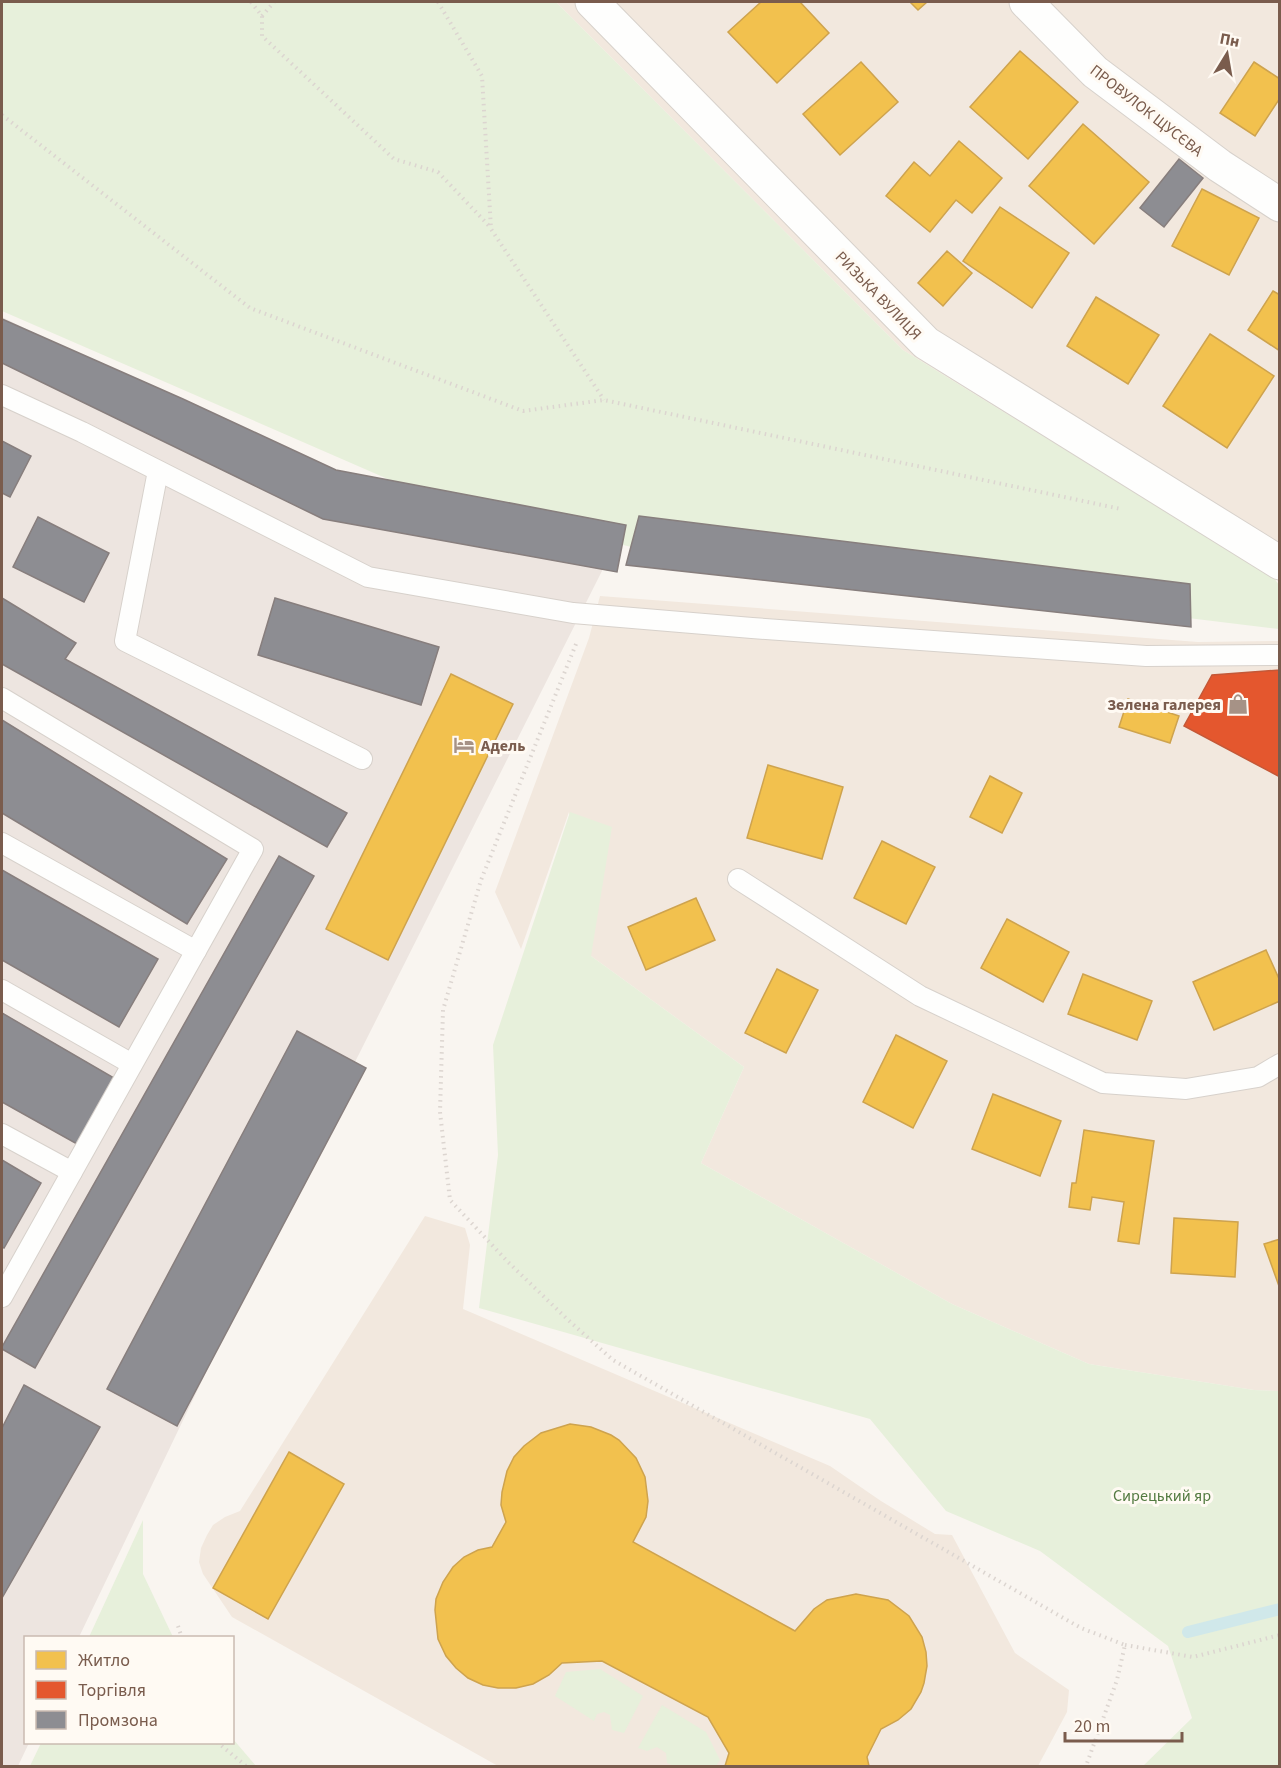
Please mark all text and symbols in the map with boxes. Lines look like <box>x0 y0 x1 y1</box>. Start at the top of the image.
north arrow <box>1197 24 1257 84</box>
text: Пн <box>1218 28 1242 53</box>
street label: ПРОВУЛОК ЩУСЄВА <box>1085 60 1208 162</box>
street label: РИЗЬКА ВУЛИЦЯ <box>830 246 926 345</box>
shop icon: Зелена галерея <box>1226 692 1250 716</box>
place label: Зелена галерея <box>1107 694 1221 716</box>
hotel icon: Адель <box>452 733 476 757</box>
place label: Адель <box>480 735 526 757</box>
park label: Сирецький яр <box>1113 1485 1211 1507</box>
legend <box>24 1636 234 1744</box>
text: Житло <box>78 1648 130 1673</box>
text: Торгівля <box>78 1678 146 1703</box>
scale bar <box>1065 1705 1182 1743</box>
text: Промзона <box>78 1708 158 1733</box>
text: 20 m <box>1074 1714 1110 1739</box>

